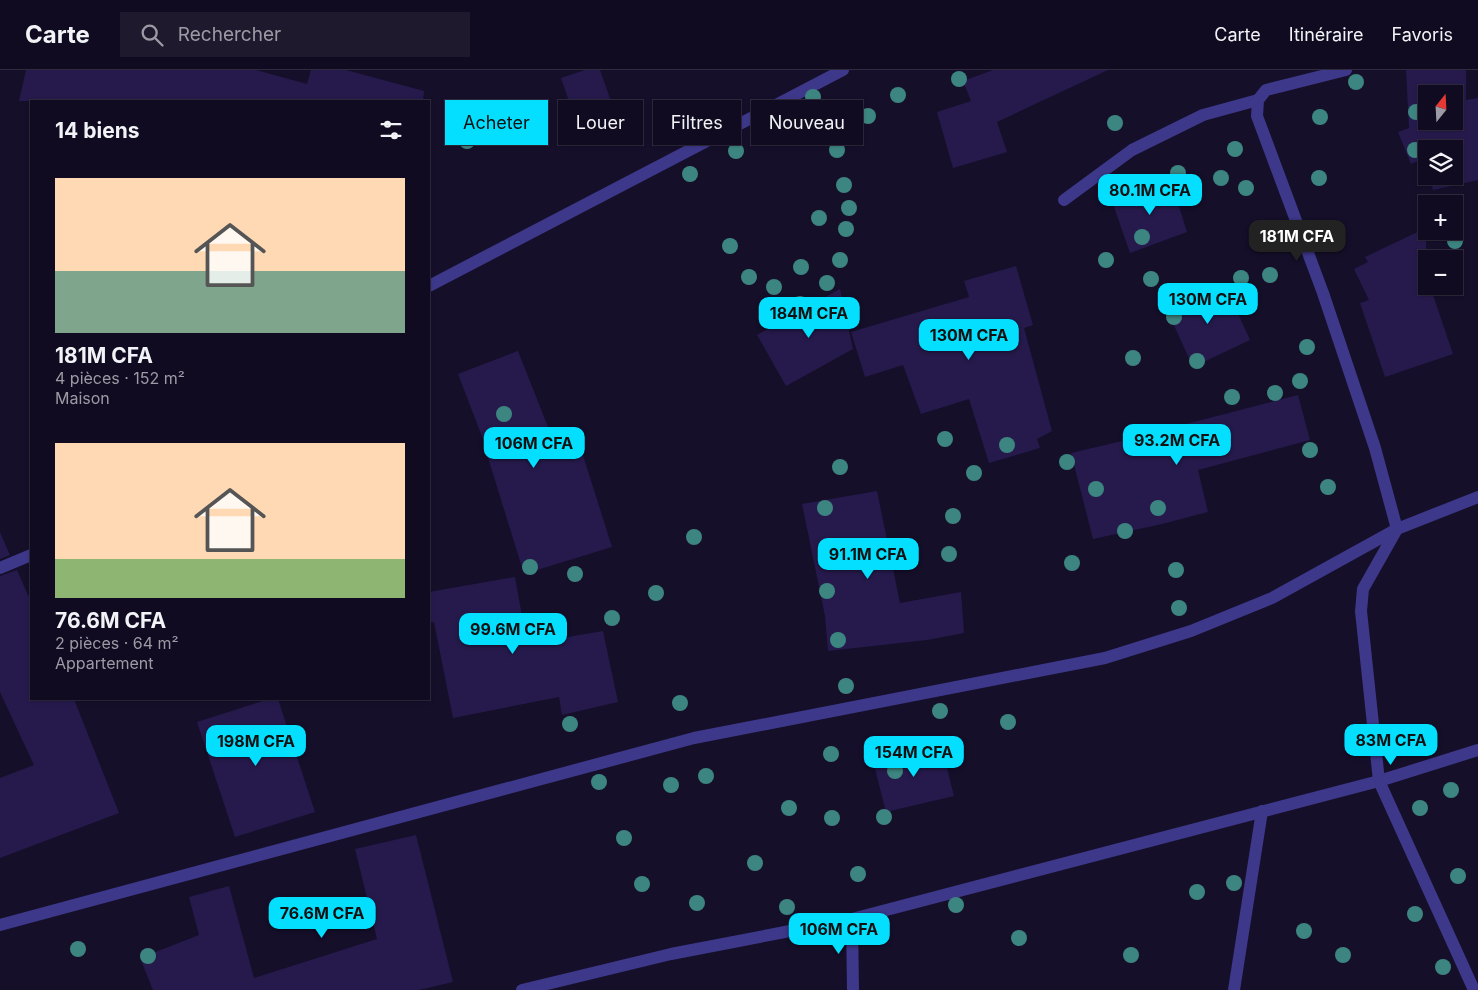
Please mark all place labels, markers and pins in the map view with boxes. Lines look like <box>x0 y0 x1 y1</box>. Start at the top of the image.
pin: 80.1M CFA <box>1093 174 1207 216</box>
pin: 181M CFA <box>1245 220 1349 262</box>
pin: 130M CFA <box>1156 282 1260 325</box>
pin: 184M CFA <box>757 296 861 339</box>
pin: 130M CFA <box>917 318 1021 361</box>
pin: 93.2M CFA <box>1120 424 1234 466</box>
pin: 106M CFA <box>482 426 586 469</box>
pin: 91.1M CFA <box>811 538 925 580</box>
pin: 99.6M CFA <box>456 612 570 655</box>
pin: 198M CFA <box>204 724 308 767</box>
pin: 83M CFA <box>1345 724 1437 766</box>
pin: 154M CFA <box>862 736 966 778</box>
pin: 76.6M CFA <box>265 896 379 939</box>
pin: 106M CFA <box>787 912 891 955</box>

